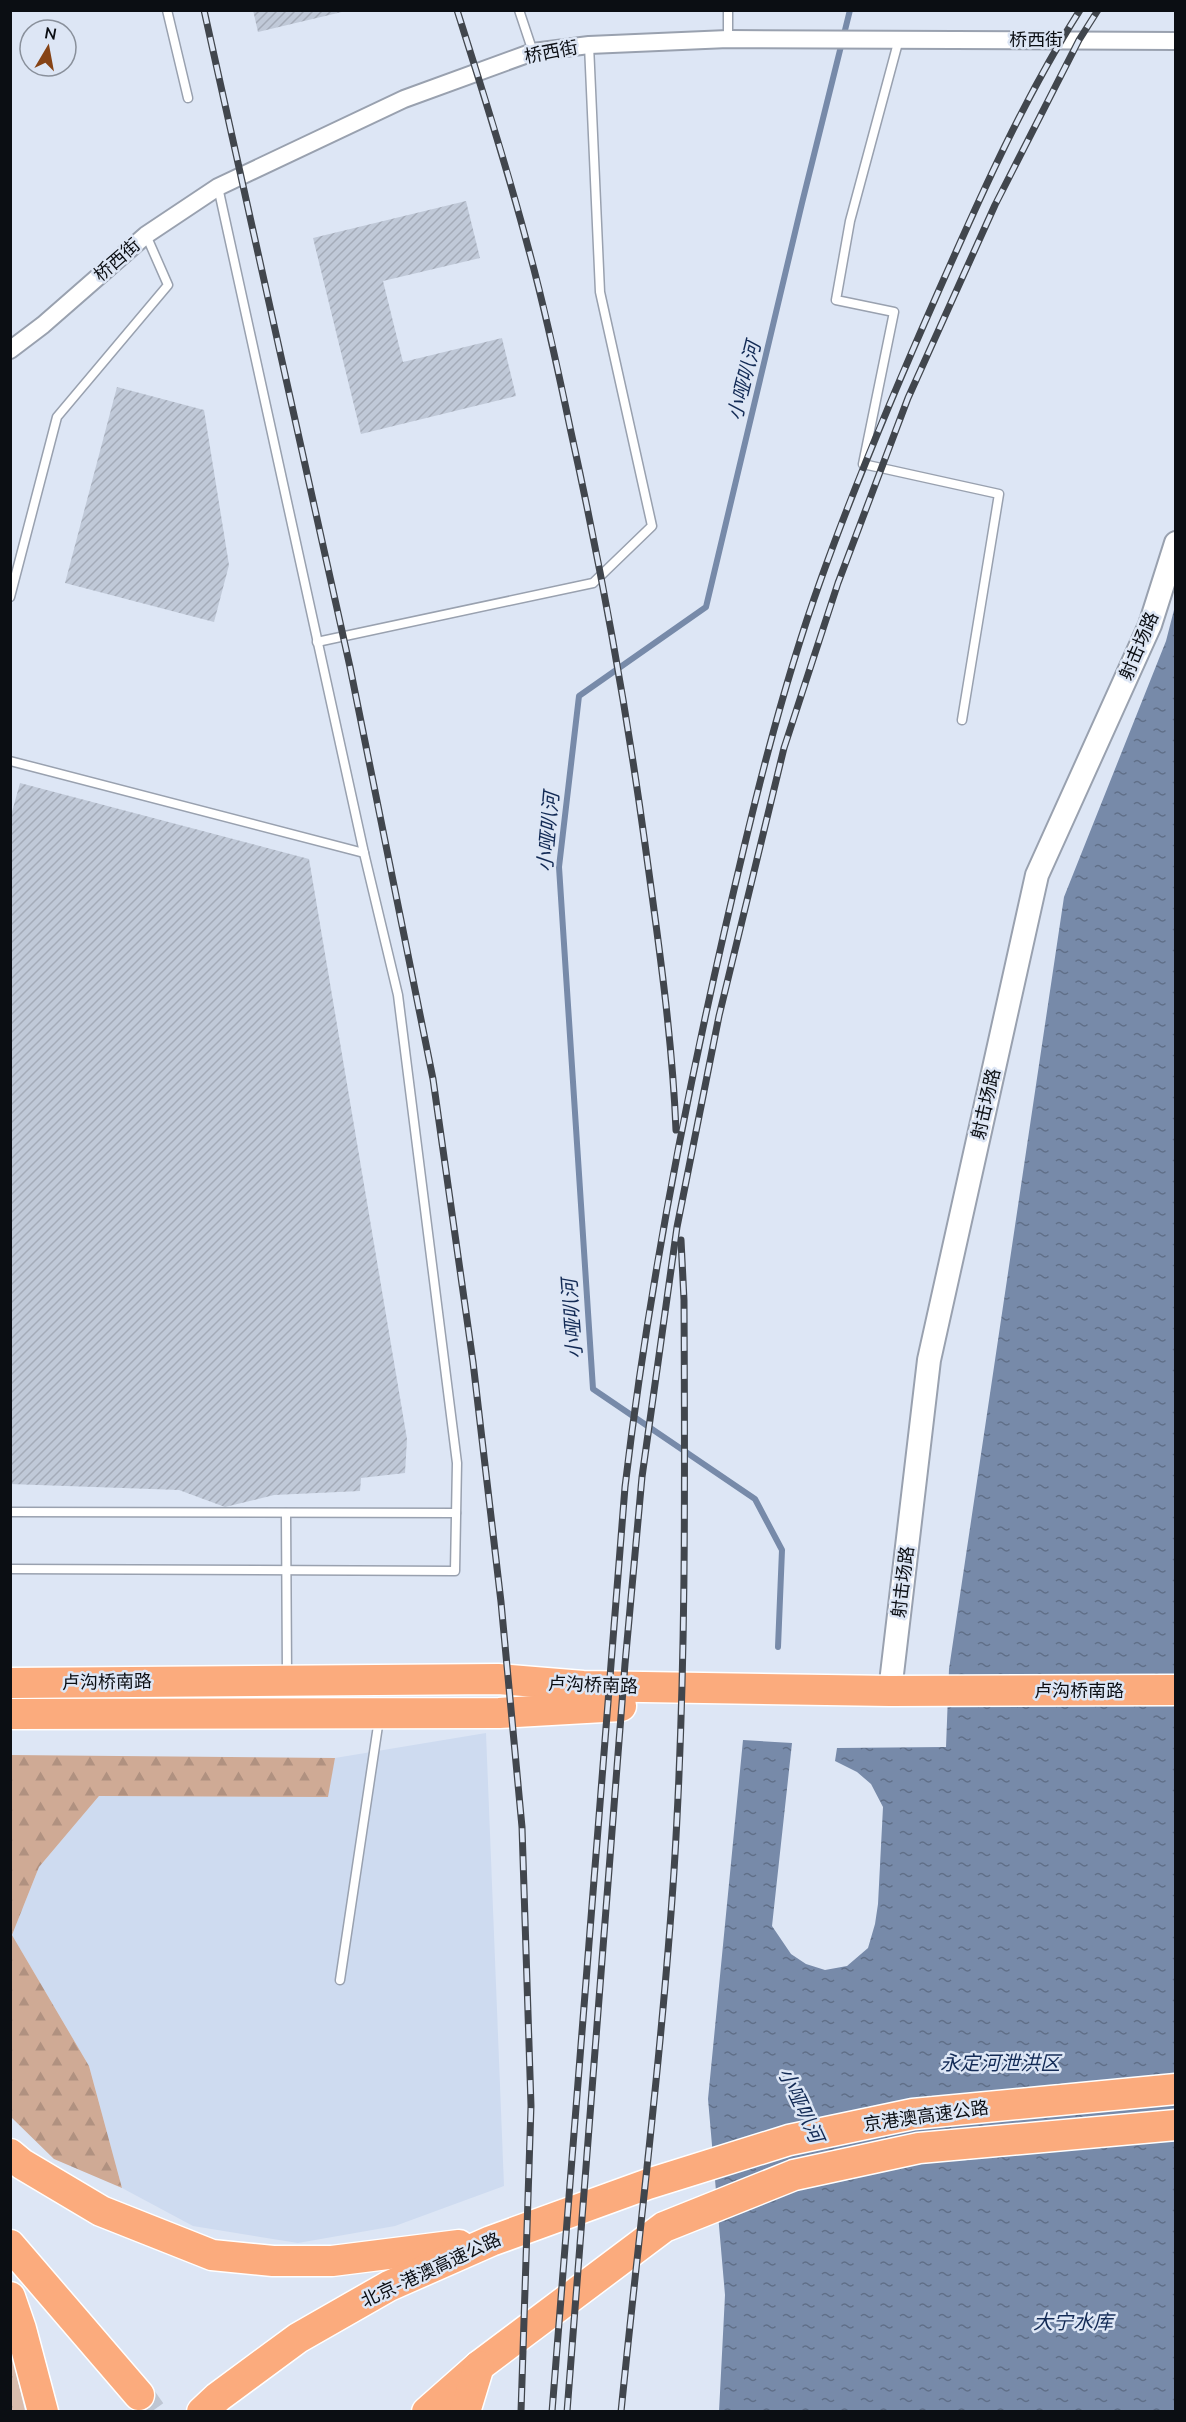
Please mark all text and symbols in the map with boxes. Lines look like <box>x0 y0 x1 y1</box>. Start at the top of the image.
north arrow <box>18 18 78 78</box>
text: N <box>43 22 58 46</box>
street label: 桥西街 <box>1009 28 1063 52</box>
street label: 桥西街 <box>522 35 580 69</box>
street label: 桥西街 <box>89 233 145 287</box>
water label: 小哑叭河 <box>722 335 768 423</box>
street label: 射击场路 <box>1114 608 1164 684</box>
water label: 小哑叭河 <box>532 787 566 873</box>
street label: 射击场路 <box>966 1066 1006 1142</box>
water label: 小哑叭河 <box>556 1274 589 1360</box>
street label: 射击场路 <box>887 1545 919 1619</box>
street label: 卢沟桥南路 <box>62 1669 152 1695</box>
street label: 卢沟桥南路 <box>548 1671 638 1699</box>
street label: 卢沟桥南路 <box>1034 1679 1124 1703</box>
water label: 永定河泄洪区 <box>940 2050 1063 2077</box>
water label: 小哑叭河 <box>771 2063 831 2151</box>
street label: 京港澳高速公路 <box>862 2095 990 2137</box>
street label: 北京-港澳高速公路 <box>357 2227 505 2313</box>
water label: 大宁水库 <box>1033 2309 1116 2336</box>

